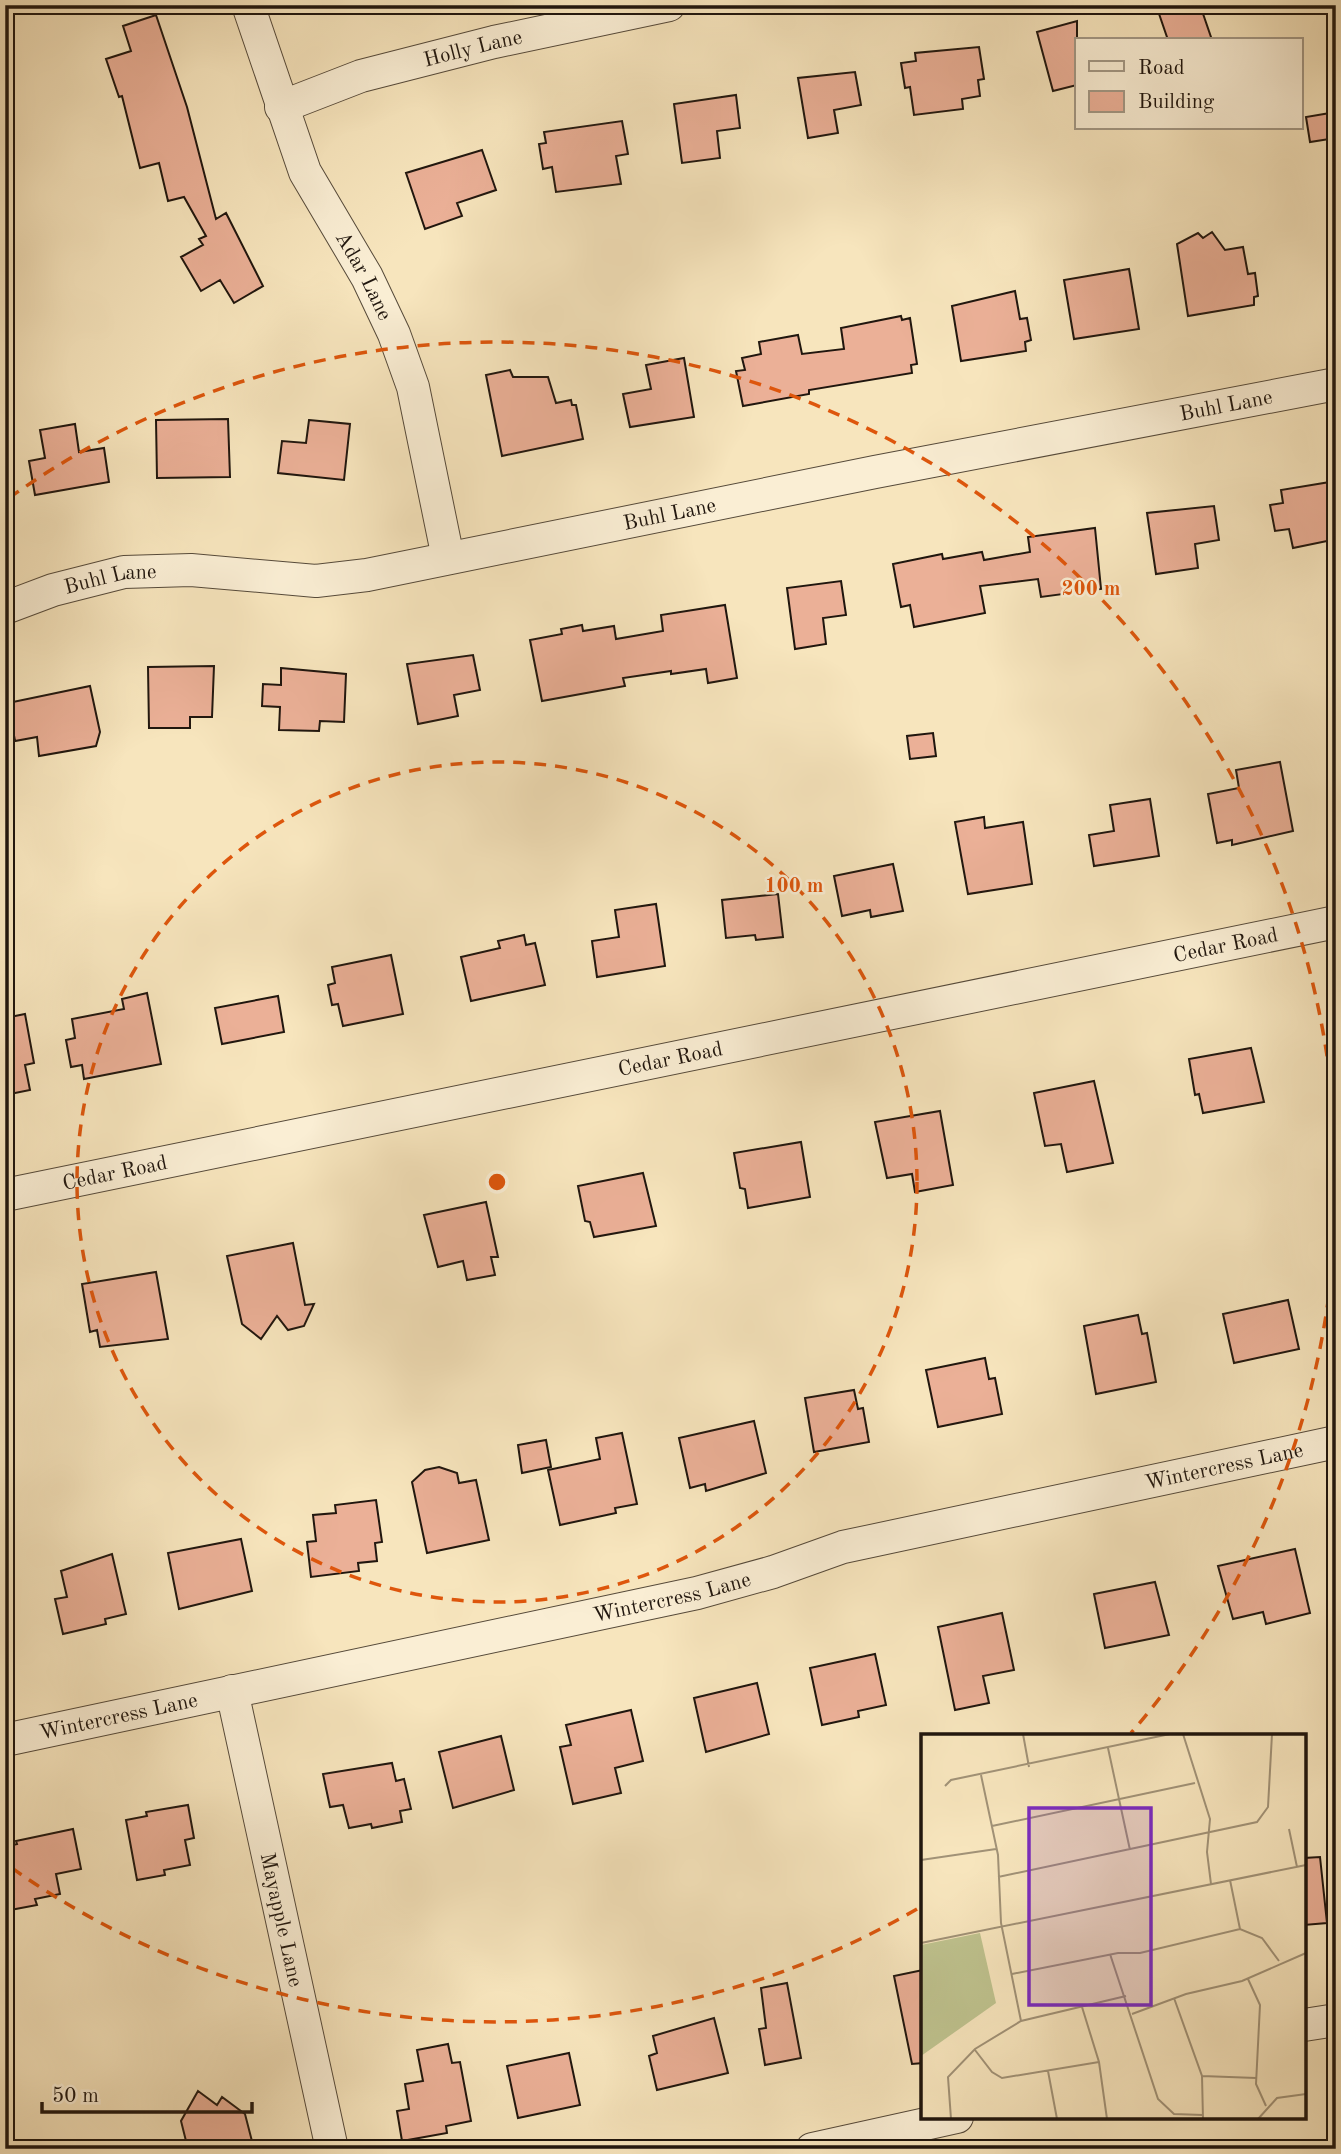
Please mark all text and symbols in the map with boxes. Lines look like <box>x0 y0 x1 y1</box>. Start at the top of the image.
street label: Holly Lane <box>422 27 524 72</box>
legend <box>1075 38 1302 130</box>
text: Road <box>1138 58 1185 79</box>
text: Building <box>1138 92 1215 113</box>
street label: Adar Lane <box>331 228 395 324</box>
street label: Buhl Lane <box>1178 387 1274 426</box>
street label: Buhl Lane <box>622 495 718 535</box>
street label: Buhl Lane <box>62 562 157 599</box>
text: 200 m <box>1061 579 1121 600</box>
text: 100 m <box>764 876 824 897</box>
street label: Cedar Road <box>1172 925 1280 967</box>
street label: Cedar Road <box>616 1039 725 1081</box>
street label: Cedar Road <box>61 1153 169 1195</box>
centre of rings <box>485 1170 509 1194</box>
street label: Wintercress Lane <box>1143 1440 1305 1494</box>
street label: Wintercress Lane <box>591 1570 753 1627</box>
street label: Wintercress Lane <box>38 1690 200 1744</box>
inset map <box>921 1734 1306 2119</box>
street label: Mayapple Lane <box>256 1851 305 1989</box>
scale bar <box>42 2070 252 2114</box>
text: 50 m <box>52 2086 99 2107</box>

